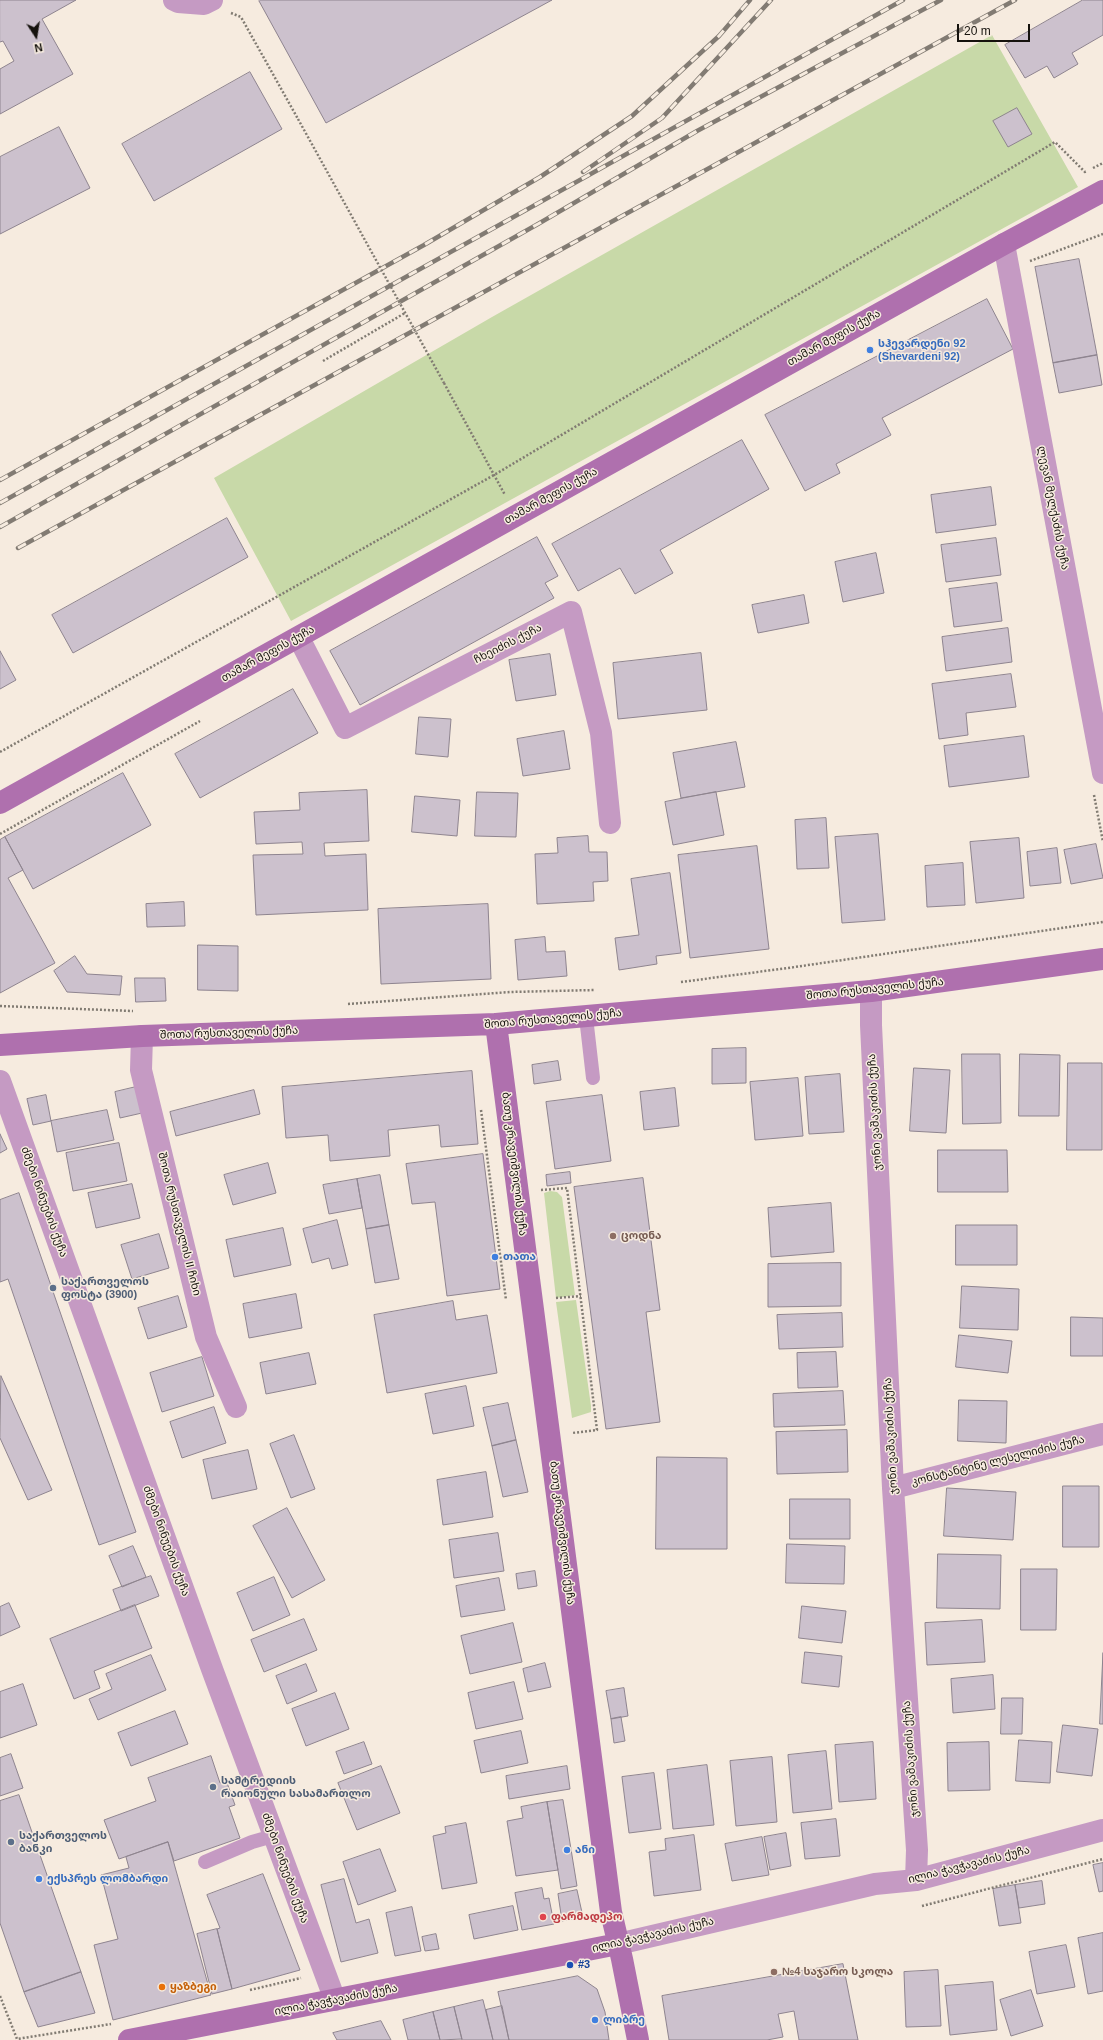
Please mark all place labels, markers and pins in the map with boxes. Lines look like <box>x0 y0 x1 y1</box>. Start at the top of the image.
place label: სჰევარდენი 92 (Shevardeni 92) <box>878 337 966 363</box>
marker: სჰევარდენი 92 (Shevardeni 92) <box>865 345 875 355</box>
place label: ცოდნა <box>621 1229 662 1243</box>
marker: ცოდნა <box>608 1231 618 1241</box>
place label: თათა <box>503 1250 536 1264</box>
marker: თათა <box>490 1252 500 1262</box>
place label: საქართველოს ფოსტა (3900) <box>61 1275 149 1301</box>
marker: საქართველოს ფოსტა (3900) <box>48 1283 58 1293</box>
place label: სამტრედიის რაიონული სასამართლო <box>221 1774 371 1800</box>
marker: სამტრედიის რაიონული სასამართლო <box>208 1782 218 1792</box>
place label: საქართველოს ბანკი <box>19 1829 107 1855</box>
marker: საქართველოს ბანკი <box>6 1837 16 1847</box>
place label: ანი <box>575 1843 595 1857</box>
marker: ანი <box>562 1845 572 1855</box>
place label: ექსპრეს ლომბარდი <box>47 1872 168 1886</box>
marker: ექსპრეს ლომბარდი <box>34 1874 44 1884</box>
place label: ფარმადეპო <box>551 1910 622 1924</box>
marker: ფარმადეპო <box>538 1912 548 1922</box>
place label: #3 <box>578 1958 590 1972</box>
marker: #3 <box>565 1960 575 1970</box>
place label: №4 საჯარო სკოლა <box>782 1965 893 1979</box>
marker: №4 საჯარო სკოლა <box>769 1967 779 1977</box>
place label: ყაზბეგი <box>170 1980 217 1994</box>
marker: ყაზბეგი <box>157 1982 167 1992</box>
place label: ლიბრე <box>603 2013 645 2027</box>
marker: ლიბრე <box>590 2015 600 2025</box>

